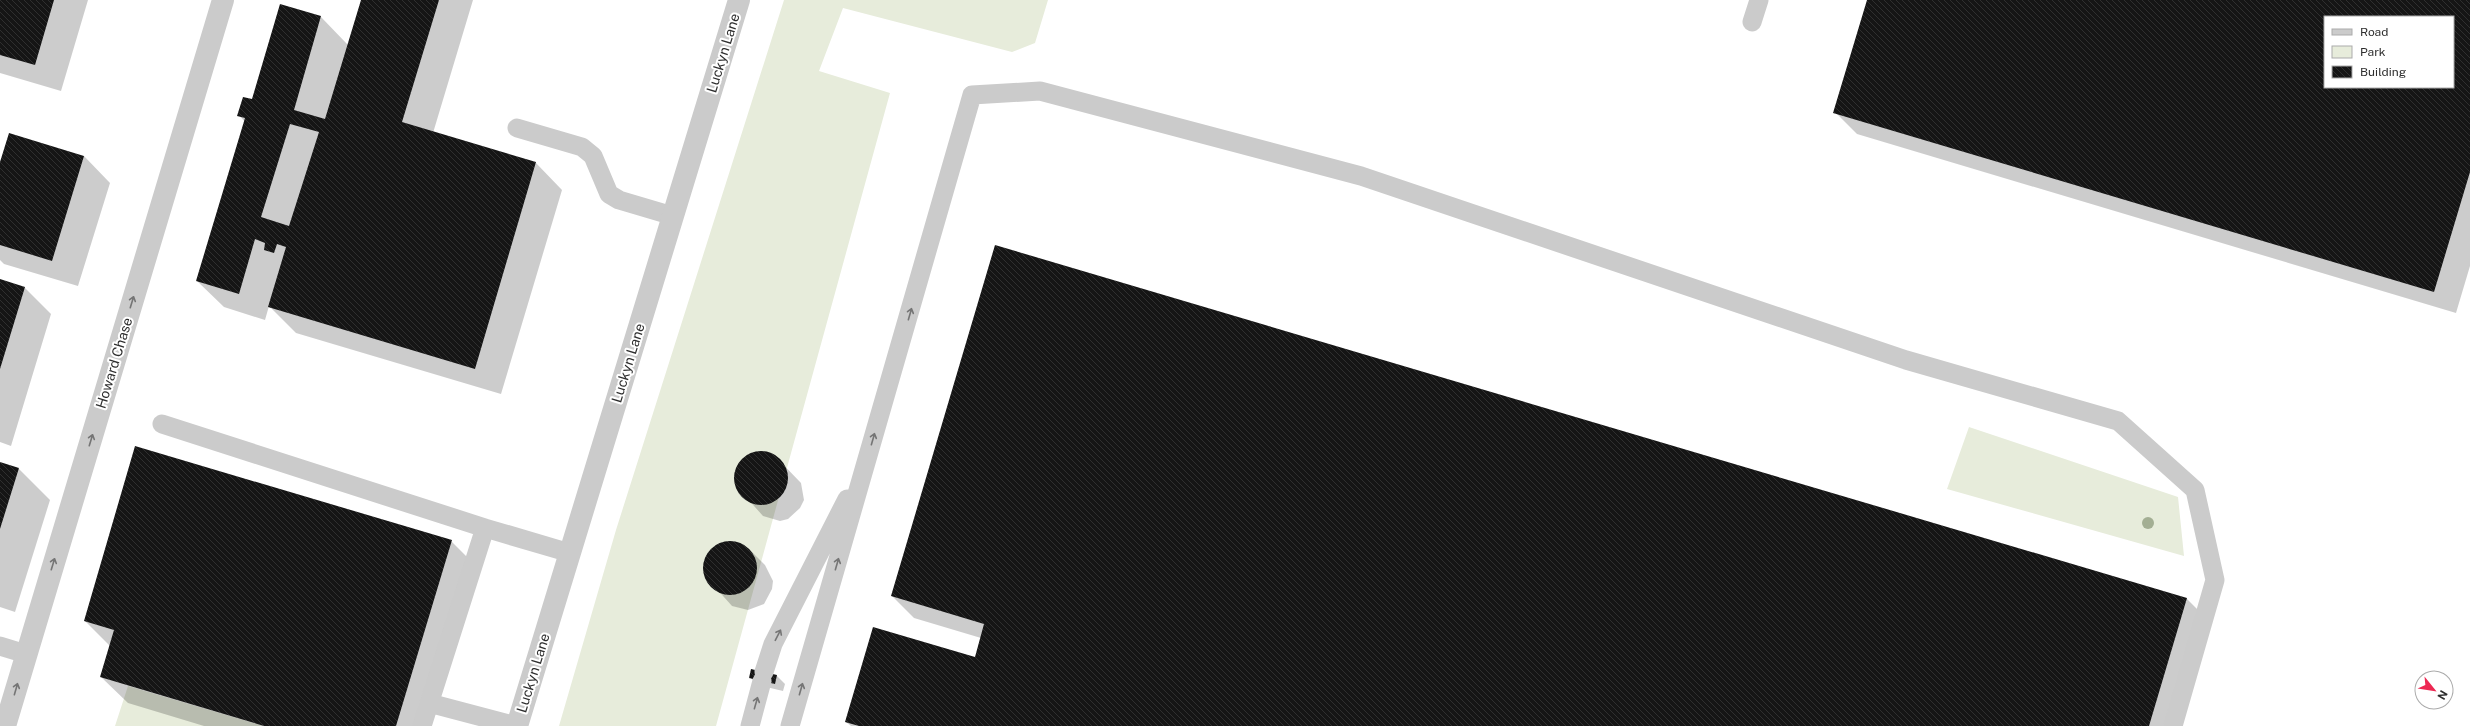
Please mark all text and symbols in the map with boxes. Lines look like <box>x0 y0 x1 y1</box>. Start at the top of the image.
street label: Luckyn Lane <box>703 11 743 95</box>
legend <box>2324 16 2454 88</box>
text: Road <box>2360 25 2388 39</box>
text: Park <box>2360 45 2386 59</box>
text: Building <box>2360 65 2406 79</box>
one-way arrow <box>129 295 136 308</box>
one-way arrow <box>907 308 914 321</box>
street label: Howard Chase <box>93 315 135 410</box>
street label: Luckyn Lane <box>608 321 648 405</box>
one-way arrow <box>88 433 95 446</box>
one-way arrow <box>870 433 877 446</box>
one-way arrow <box>834 557 841 570</box>
one-way arrow <box>50 558 57 571</box>
one-way arrow <box>774 630 782 642</box>
street label: Luckyn Lane <box>513 631 553 715</box>
north arrow <box>2414 670 2454 710</box>
one-way arrow <box>13 682 20 695</box>
one-way arrow <box>798 682 805 695</box>
text: N <box>2435 688 2450 702</box>
one-way arrow <box>753 697 760 710</box>

